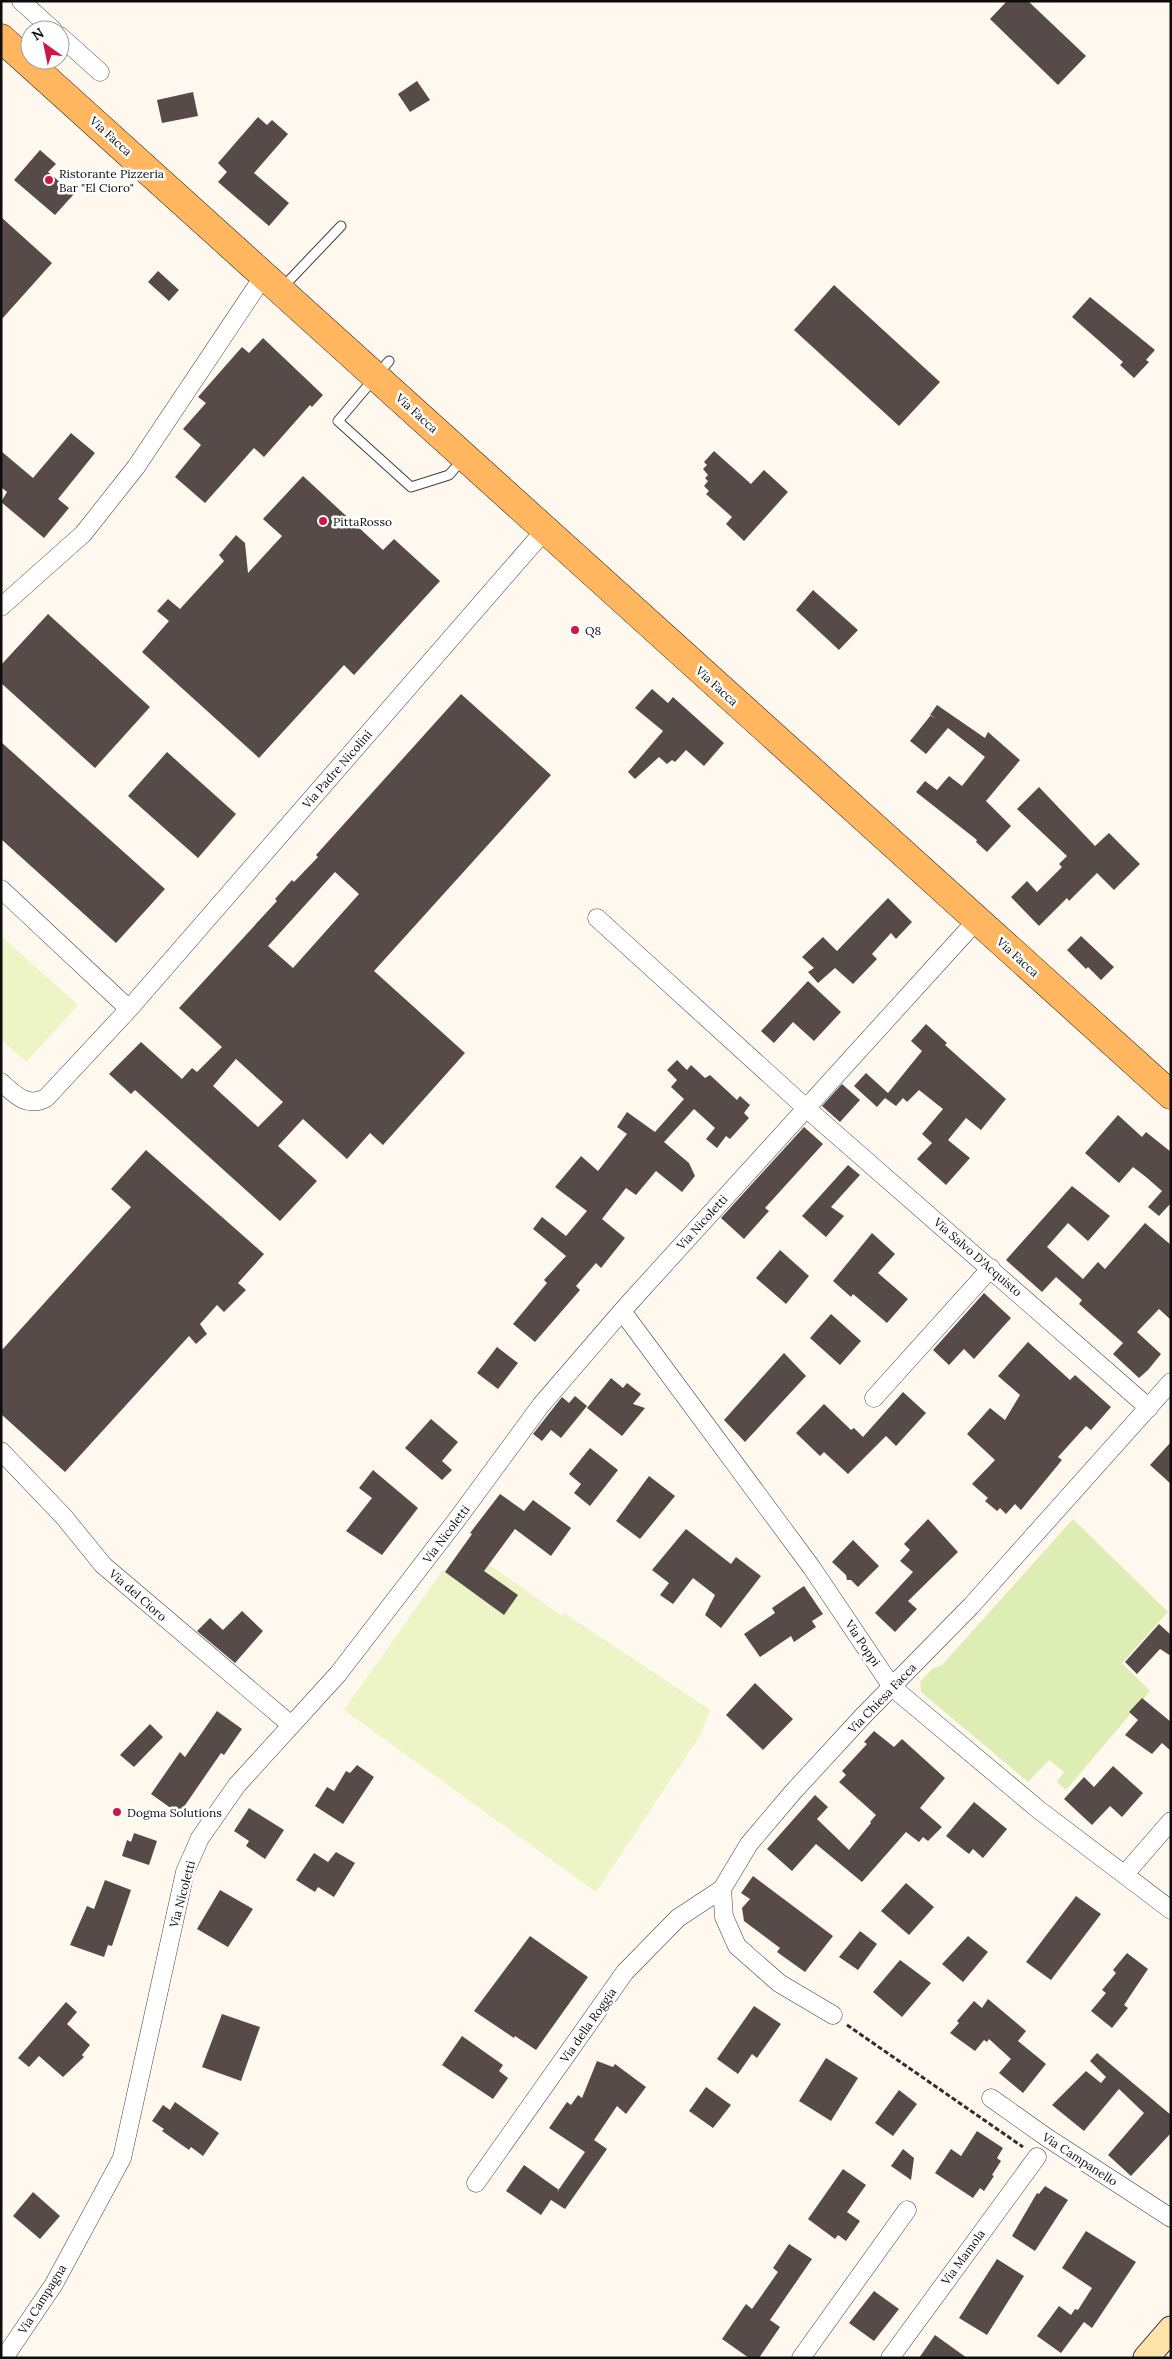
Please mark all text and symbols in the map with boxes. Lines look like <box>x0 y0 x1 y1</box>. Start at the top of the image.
north arrow <box>20 20 70 70</box>
text: N <box>28 24 48 45</box>
street label: Via Facca <box>86 113 135 159</box>
place label: Ristorante Pizzeria Bar "El Cioro" <box>59 166 164 195</box>
marker: Ristorante Pizzeria Bar "El Cioro" <box>43 174 55 186</box>
street label: Via Facca <box>392 390 441 436</box>
place label: PittaRosso <box>333 514 392 529</box>
marker: PittaRosso <box>317 515 329 527</box>
place label: Q8 <box>585 623 602 638</box>
marker: Q8 <box>569 624 581 636</box>
street label: Via Facca <box>692 663 741 709</box>
street label: Via Padre Nicolini <box>298 727 375 812</box>
street label: Via Facca <box>993 934 1042 980</box>
street label: Via Nicoletti <box>673 1191 731 1253</box>
street label: Via Salvo D'Acquisto <box>930 1214 1025 1299</box>
street label: Via Nicoletti <box>419 1502 473 1567</box>
street label: Via del Cioro <box>105 1565 170 1624</box>
street label: Via Poppi <box>842 1616 884 1669</box>
street label: Via Chiesa Facca <box>844 1660 919 1737</box>
place label: Dogma Solutions <box>127 1805 222 1820</box>
marker: Dogma Solutions <box>111 1806 123 1818</box>
street label: Via Nicoletti <box>166 1859 198 1930</box>
street label: Via della Roggia <box>556 1985 619 2066</box>
street label: Via Campanello <box>1039 2129 1120 2189</box>
street label: Via Mamola <box>937 2226 988 2288</box>
street label: Via Campagna <box>14 2261 69 2337</box>

